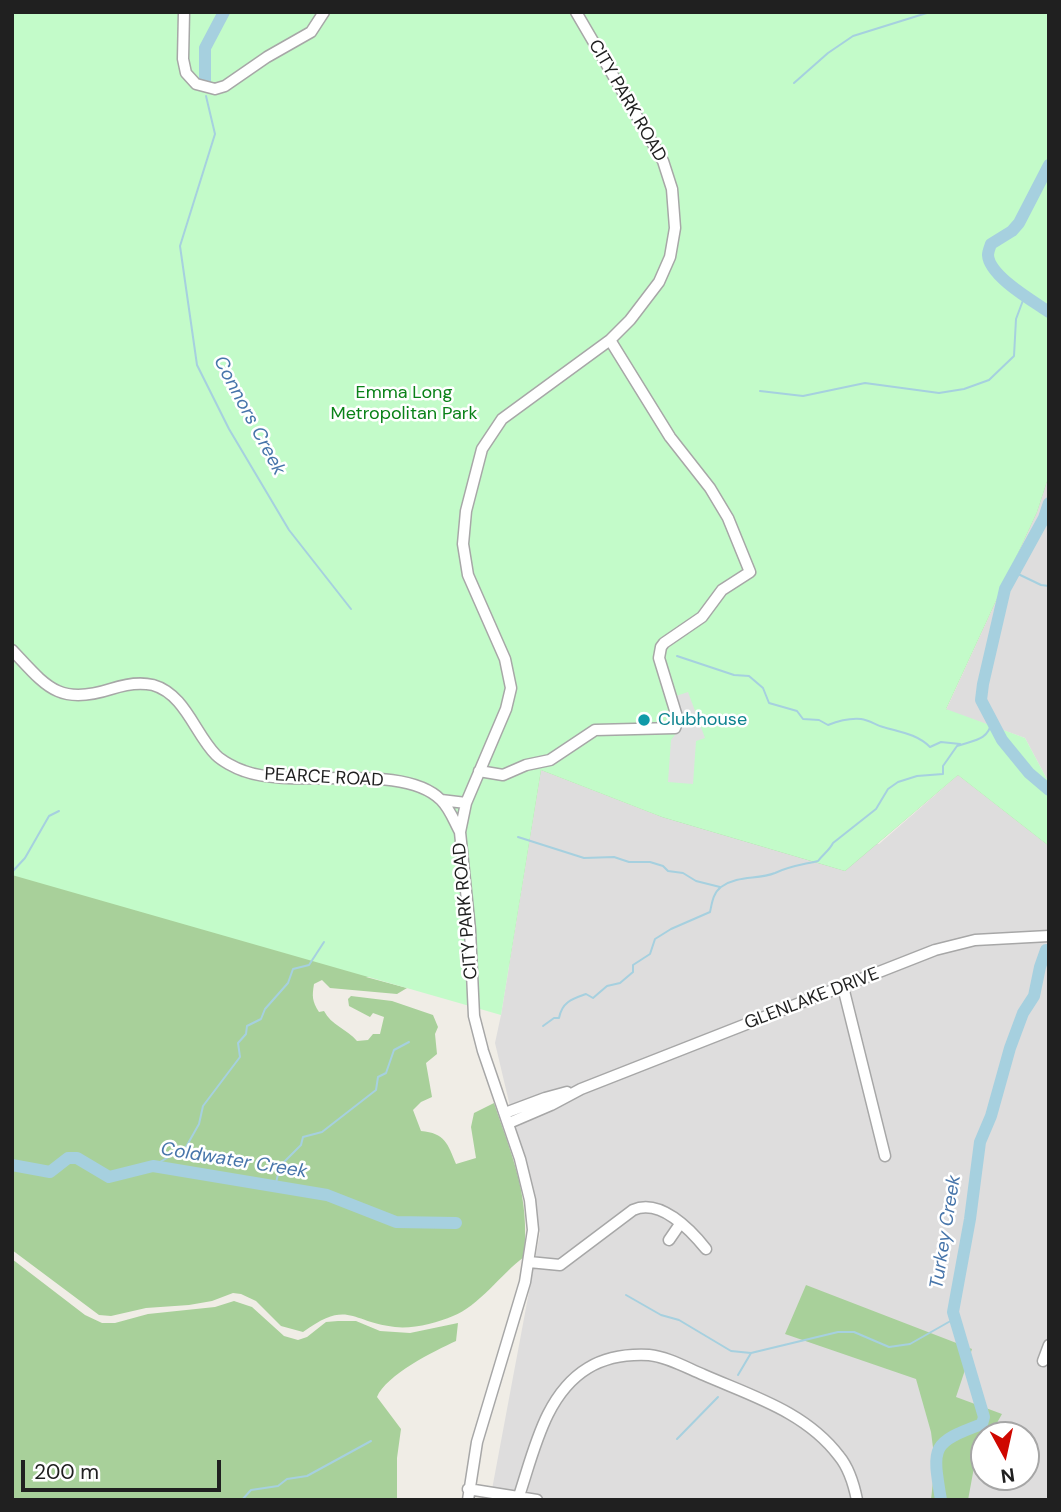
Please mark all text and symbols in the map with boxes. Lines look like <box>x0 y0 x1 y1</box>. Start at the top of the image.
street label: CITY PARK ROAD <box>583 36 671 166</box>
water label: Connors Creek <box>208 352 290 480</box>
park label: Emma Long Metropolitan Park <box>331 382 477 424</box>
place label: Clubhouse <box>658 709 747 731</box>
marker: Clubhouse <box>636 712 652 728</box>
street label: PEARCE ROAD <box>264 764 384 792</box>
street label: CITY PARK ROAD <box>449 842 483 980</box>
street label: GLENLAKE DRIVE <box>742 963 882 1035</box>
water label: Coldwater Creek <box>159 1138 309 1184</box>
water label: Turkey Creek <box>926 1173 966 1291</box>
north arrow <box>970 1421 1040 1491</box>
scale bar <box>24 1446 224 1490</box>
text: 200 m <box>34 1458 99 1486</box>
text: N <box>999 1462 1016 1489</box>

